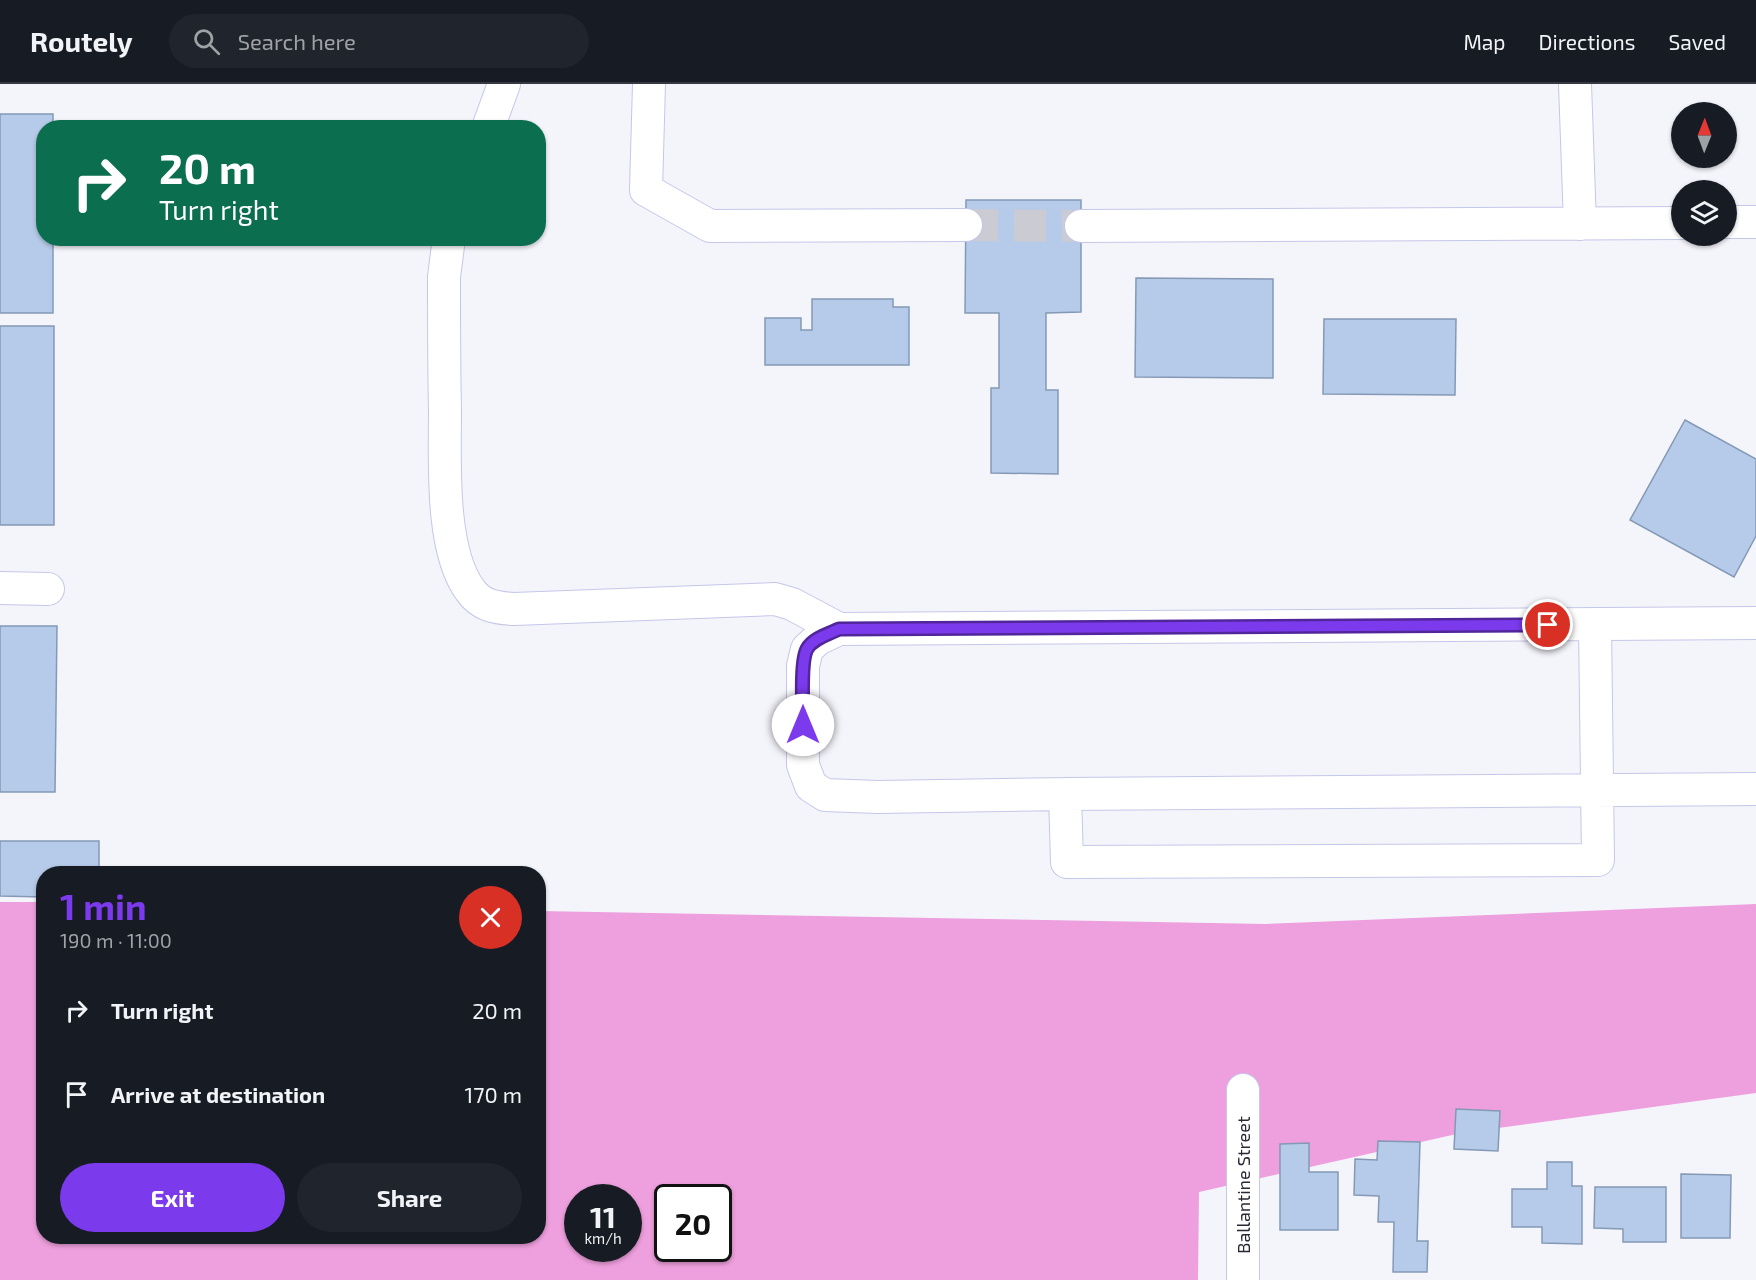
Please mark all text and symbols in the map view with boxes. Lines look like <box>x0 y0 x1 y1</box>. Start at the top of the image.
search box <box>169 14 589 68</box>
text: Routely <box>30 24 133 58</box>
icon: search <box>190 25 223 58</box>
text: Search here <box>238 28 356 54</box>
text: Map <box>1463 29 1506 54</box>
text: Directions <box>1539 29 1635 54</box>
text: Saved <box>1668 29 1726 54</box>
north arrow <box>1671 102 1737 168</box>
map controls <box>1671 102 1737 246</box>
text: 20 m <box>159 142 256 192</box>
icon: right <box>60 144 138 222</box>
button: layers <box>1671 180 1737 246</box>
text: Turn right <box>159 193 279 225</box>
pin <box>1522 599 1573 650</box>
icon: arrive <box>1531 608 1564 641</box>
position arrow <box>771 693 835 757</box>
text: 1 min <box>60 884 147 927</box>
button: close <box>459 886 522 949</box>
text: 190 m · 11:00 <box>60 928 172 952</box>
icon: right <box>60 994 93 1027</box>
text: Turn right <box>111 997 213 1023</box>
text: 20 m <box>472 997 522 1023</box>
icon: arrive <box>60 1078 93 1111</box>
text: Arrive at destination <box>111 1081 325 1107</box>
text: 170 m <box>465 1081 522 1107</box>
street label: Ballantine Street <box>1232 1116 1254 1254</box>
button: Exit <box>60 1163 285 1232</box>
button: Share <box>297 1163 522 1232</box>
speed limit sign: 20 <box>654 1184 732 1262</box>
text: 11 <box>590 1198 616 1234</box>
text: km/h <box>584 1229 622 1247</box>

